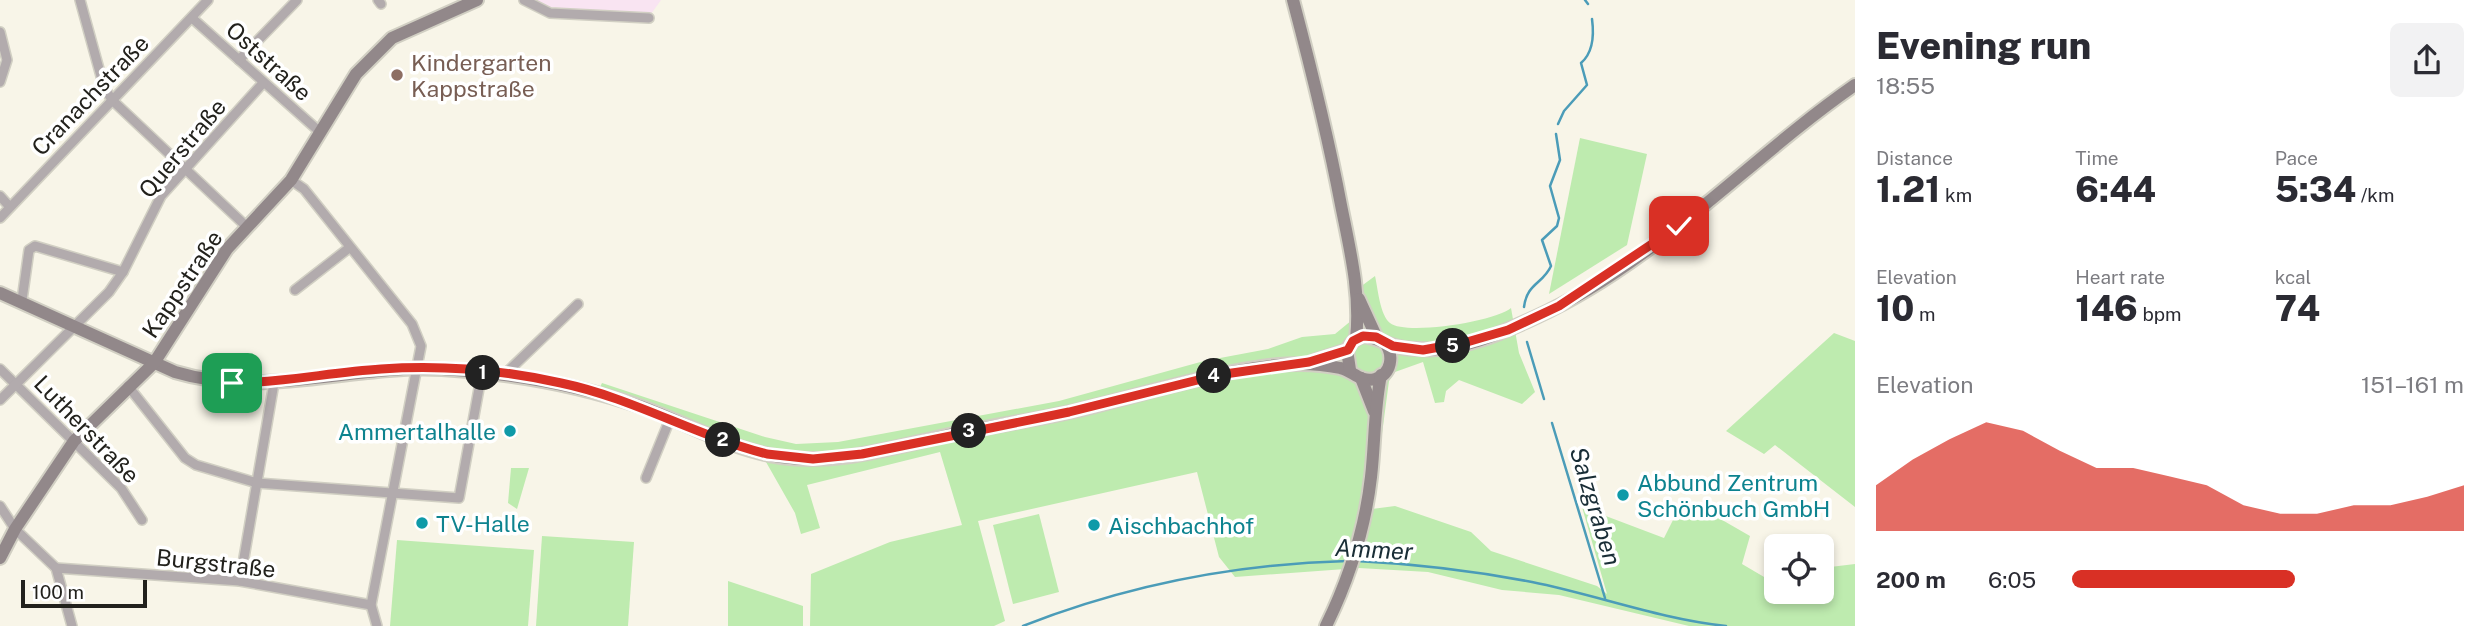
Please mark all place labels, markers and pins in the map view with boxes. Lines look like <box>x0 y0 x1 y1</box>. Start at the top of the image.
place label: Kindergarten Kappstraße <box>411 49 551 102</box>
marker: Kindergarten Kappstraße <box>389 67 405 83</box>
pin <box>1649 196 1709 256</box>
pin: 5 <box>1436 328 1470 364</box>
pin <box>202 353 262 413</box>
pin: 1 <box>466 356 500 390</box>
pin: 4 <box>1196 358 1232 394</box>
pin: 3 <box>951 414 986 448</box>
place label: Ammertalhalle <box>338 418 496 445</box>
pin: 2 <box>706 422 740 458</box>
marker: Ammertalhalle <box>502 423 518 439</box>
place label: Abbund Zentrum Schönbuch GmbH <box>1637 469 1830 522</box>
marker: Abbund Zentrum Schönbuch GmbH <box>1615 487 1631 503</box>
place label: TV-Halle <box>436 510 530 537</box>
place label: Aischbachhof <box>1108 512 1254 539</box>
marker: TV-Halle <box>414 515 430 531</box>
marker: Aischbachhof <box>1086 517 1102 533</box>

